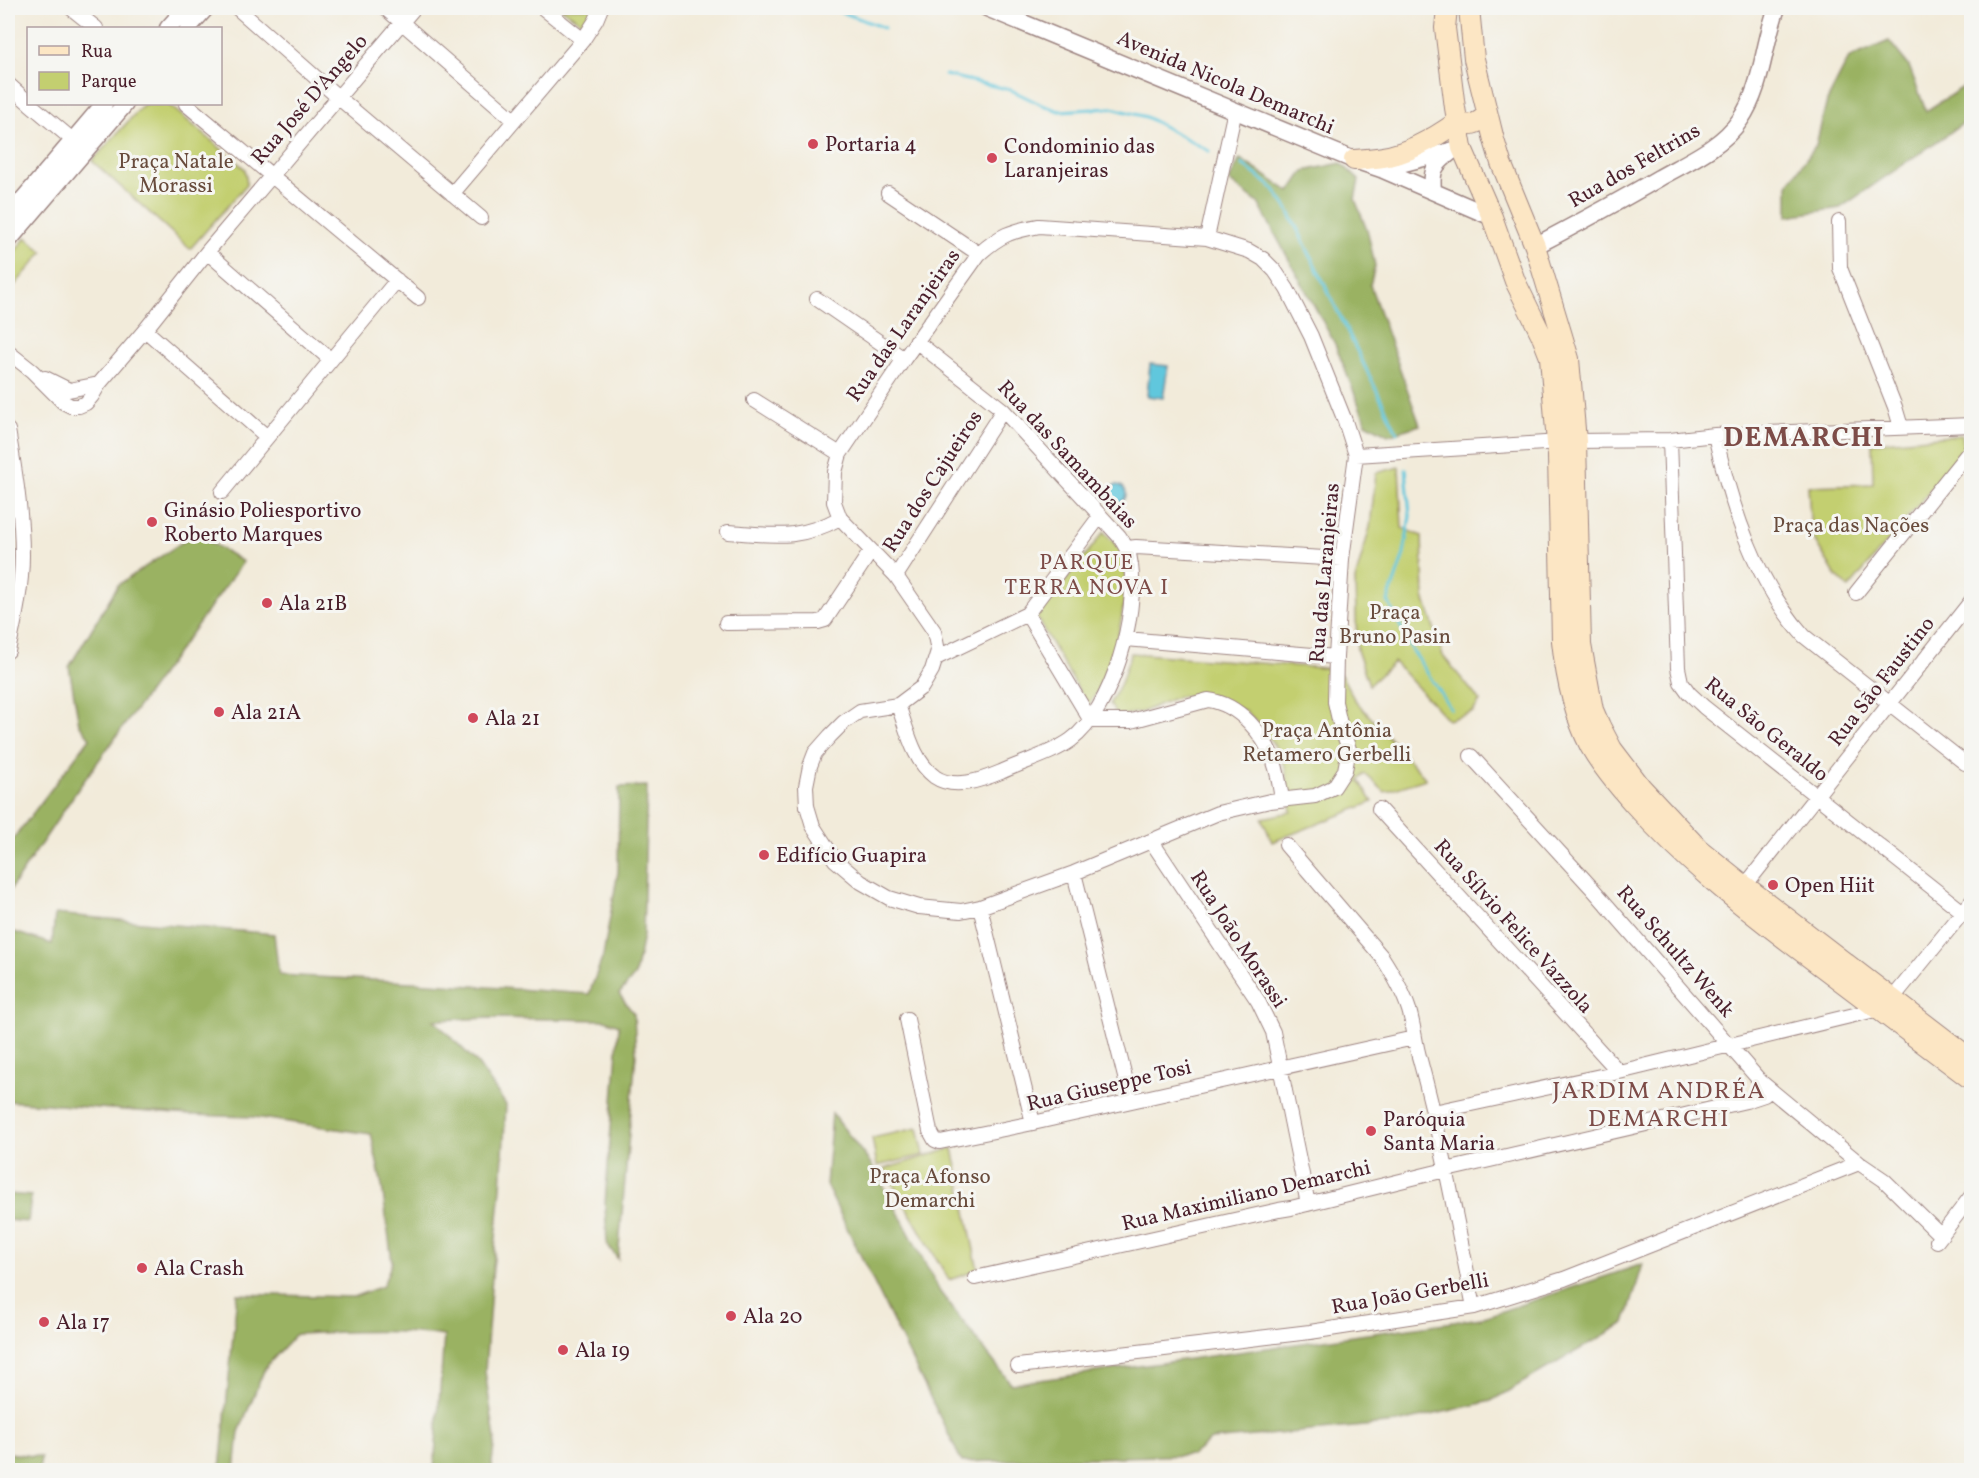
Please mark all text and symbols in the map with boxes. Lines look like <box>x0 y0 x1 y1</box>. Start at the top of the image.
street label: Avenida Nicola Demarchi <box>1112 24 1339 142</box>
legend <box>27 27 222 105</box>
street label: Rua José D'Angelo <box>245 28 375 172</box>
text: Rua <box>81 40 112 65</box>
text: Parque <box>81 70 136 95</box>
street label: Rua dos Feltrins <box>1563 117 1706 216</box>
place label: Portaria 4 <box>825 131 917 160</box>
place label: Condominio das Laranjeiras <box>1004 133 1155 186</box>
marker: Portaria 4 <box>806 137 820 151</box>
park label: Praça Natale Morassi <box>118 148 234 201</box>
marker: Condominio das Laranjeiras <box>985 151 999 165</box>
street label: Rua das Laranjeiras <box>840 243 968 408</box>
street label: Rua das Samambaias <box>990 374 1144 536</box>
street label: Rua dos Cajueiros <box>876 405 990 559</box>
district label: DEMARCHI <box>1723 420 1885 458</box>
street label: Rua das Laranjeiras <box>1303 482 1348 664</box>
place label: Ginásio Poliesportivo Roberto Marques <box>164 497 361 550</box>
park label: Praça das Nações <box>1773 512 1929 541</box>
marker: Ginásio Poliesportivo Roberto Marques <box>145 515 159 529</box>
district label: PARQUE TERRA NOVA I <box>1004 548 1170 604</box>
place label: Ala 21B <box>279 590 347 619</box>
marker: Ala 21B <box>260 596 274 610</box>
park label: Praça Bruno Pasin <box>1339 599 1451 652</box>
street label: Rua São Faustino <box>1822 611 1942 753</box>
street label: Rua São Geraldo <box>1698 671 1834 789</box>
place label: Ala 21A <box>231 699 301 728</box>
marker: Ala 21A <box>212 705 226 719</box>
place label: Ala 21 <box>485 705 540 734</box>
marker: Ala 21 <box>466 711 480 725</box>
park label: Praça Antônia Retamero Gerbelli <box>1243 717 1411 770</box>
street label: Rua Sílvio Felice Vazzola <box>1427 833 1599 1021</box>
place label: Edifício Guapira <box>776 842 927 871</box>
marker: Edifício Guapira <box>757 848 771 862</box>
street label: Rua João Morassi <box>1182 865 1293 1014</box>
place label: Open Hiit <box>1785 872 1875 901</box>
marker: Open Hiit <box>1766 878 1780 892</box>
street label: Rua Schultz Wenk <box>1609 880 1741 1025</box>
street label: Rua Giuseppe Tosi <box>1024 1053 1195 1120</box>
district label: JARDIM ANDRÉA DEMARCHI <box>1552 1075 1766 1137</box>
place label: Paróquia Santa Maria <box>1383 1106 1495 1159</box>
marker: Paróquia Santa Maria <box>1364 1124 1378 1138</box>
street label: Rua Maximiliano Demarchi <box>1119 1154 1374 1239</box>
park label: Praça Afonso Demarchi <box>869 1163 991 1216</box>
place label: Ala Crash <box>154 1255 244 1284</box>
marker: Ala Crash <box>135 1261 149 1275</box>
street label: Rua João Gerbelli <box>1329 1266 1491 1323</box>
place label: Ala 20 <box>743 1303 802 1332</box>
place label: Ala 17 <box>56 1309 110 1338</box>
marker: Ala 20 <box>724 1309 738 1323</box>
marker: Ala 17 <box>37 1315 51 1329</box>
place label: Ala 19 <box>575 1337 630 1366</box>
marker: Ala 19 <box>556 1343 570 1357</box>

